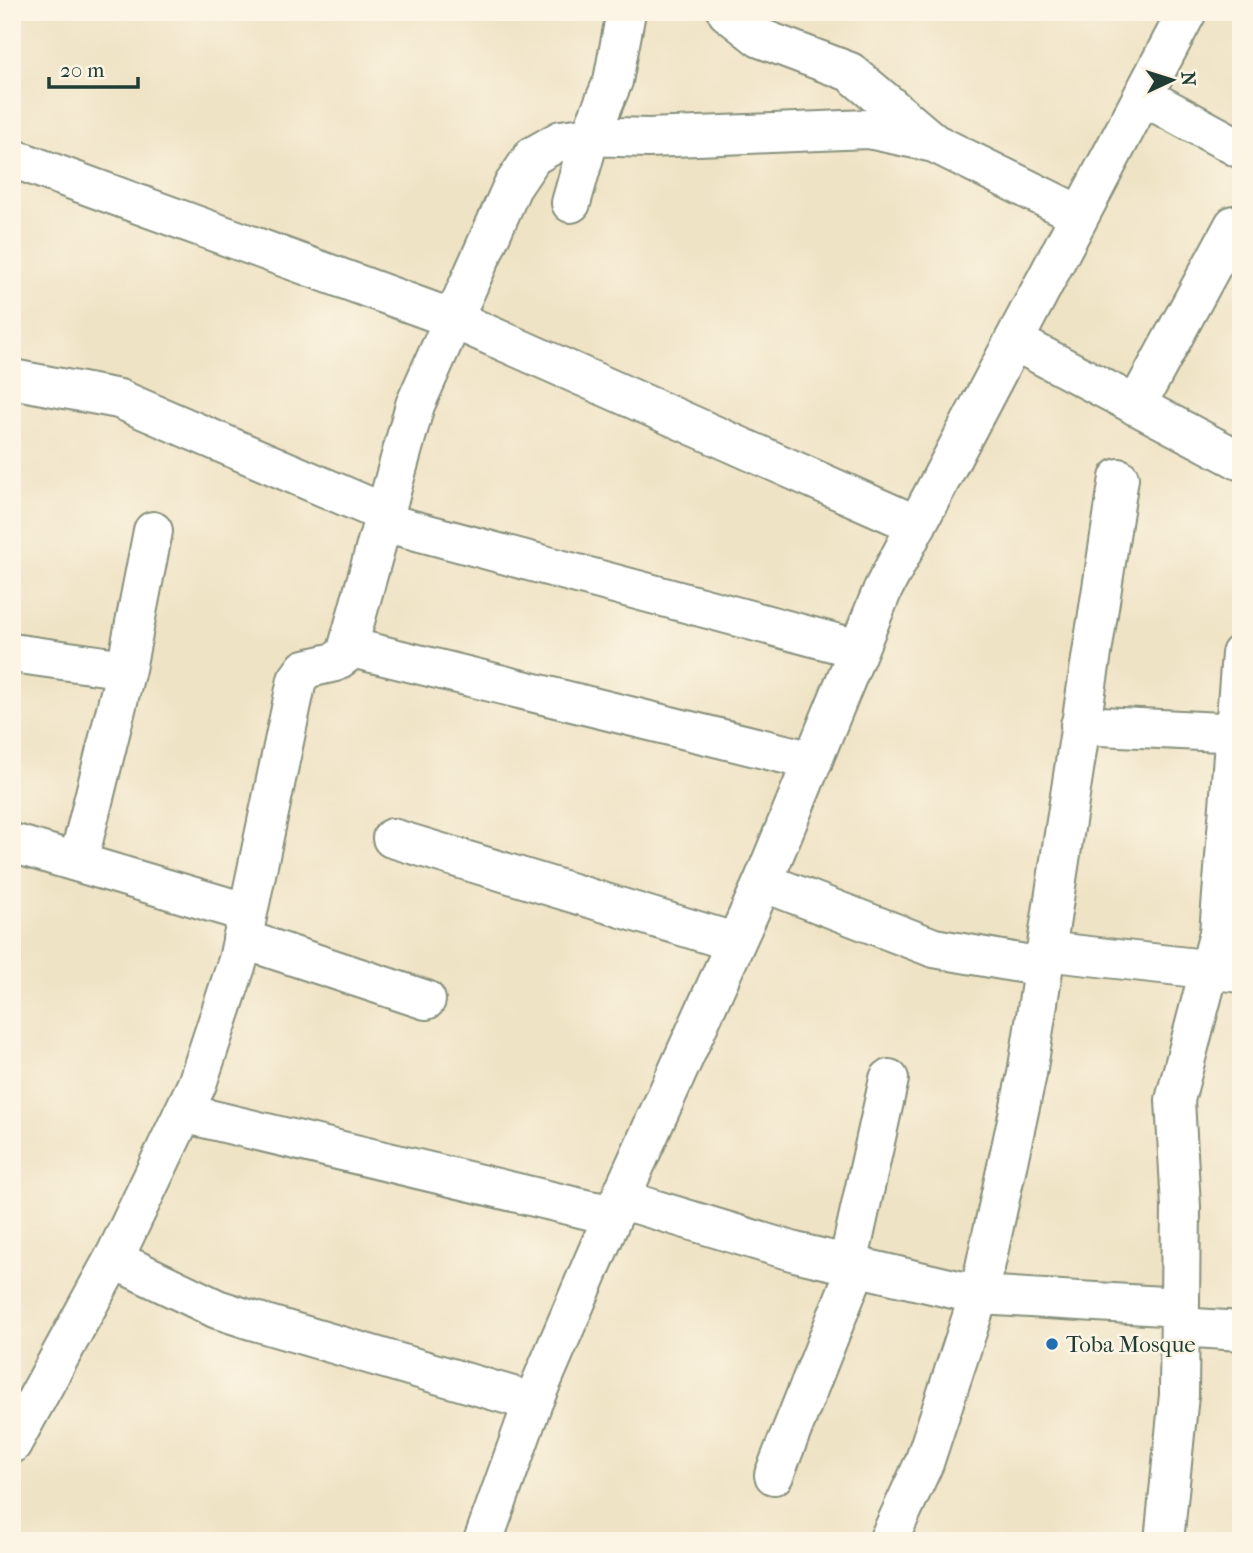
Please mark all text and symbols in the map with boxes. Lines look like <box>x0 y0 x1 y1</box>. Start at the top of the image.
scale bar <box>49 46 138 90</box>
north arrow <box>1138 46 1208 116</box>
text: 20 m <box>60 58 105 82</box>
text: N <box>1176 71 1199 87</box>
place label: Toba Mosque <box>1066 1331 1196 1358</box>
marker: Toba Mosque <box>1044 1336 1060 1352</box>

